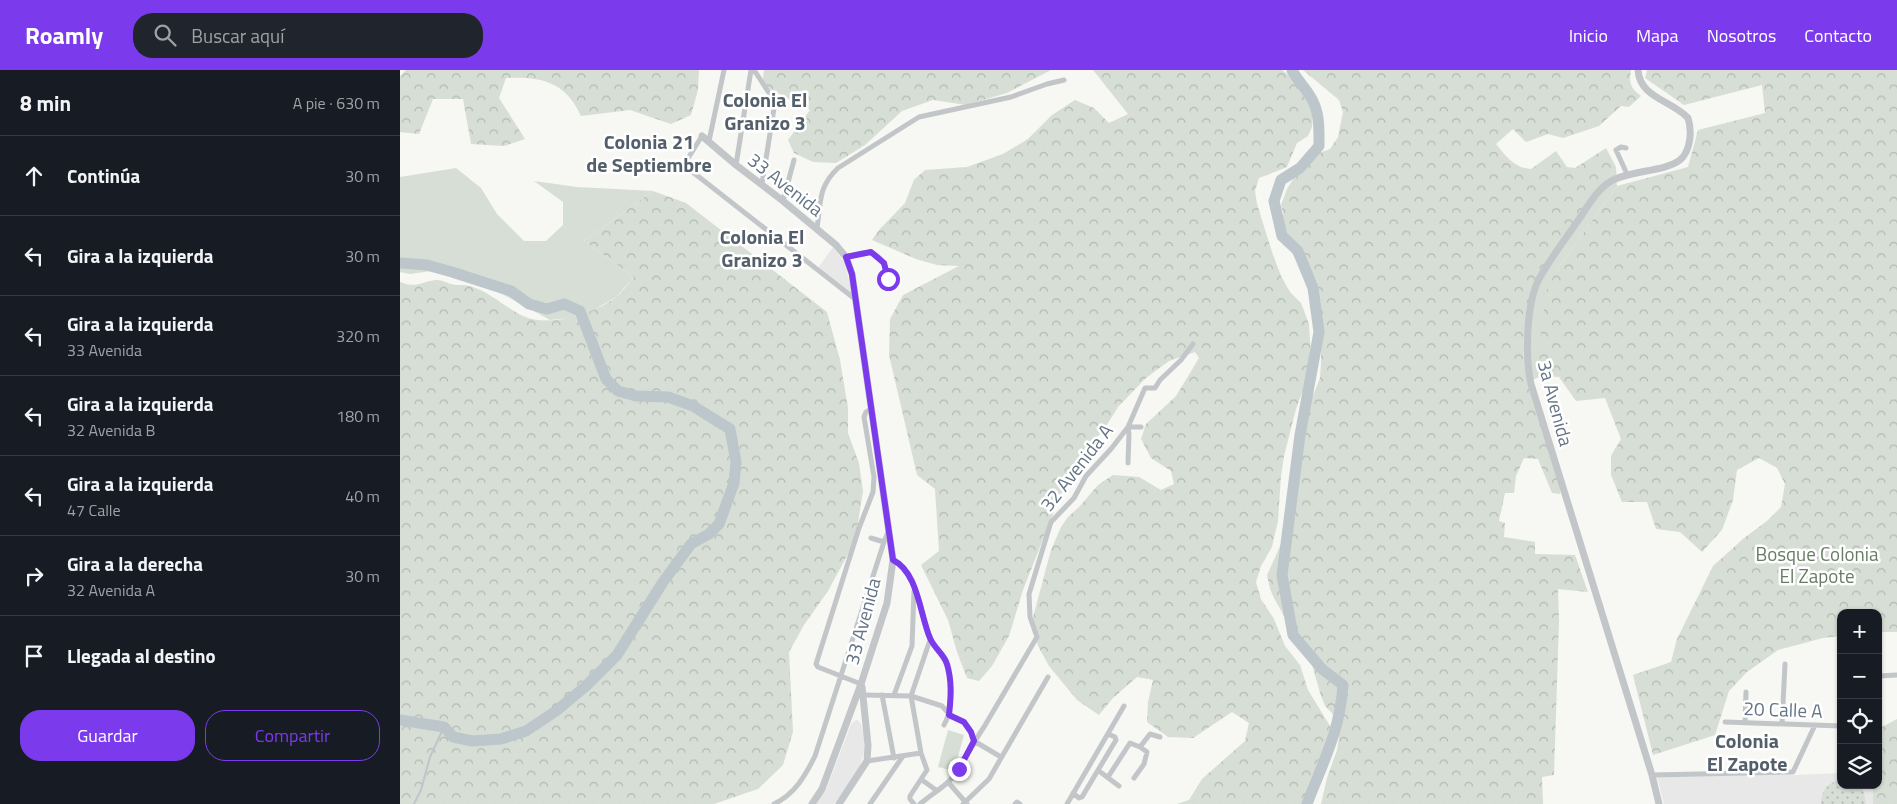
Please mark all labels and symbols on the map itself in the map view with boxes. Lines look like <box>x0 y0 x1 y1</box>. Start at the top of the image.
district label: Colonia El Granizo 3 <box>723 84 807 138</box>
district label: Colonia 21 de Septiembre <box>586 126 712 180</box>
street label: 33 Avenida <box>742 145 830 223</box>
district label: Colonia El Granizo 3 <box>720 221 804 275</box>
route start <box>877 268 900 291</box>
street label: 3a Avenida <box>1531 357 1581 450</box>
street label: 32 Avenida A <box>1032 417 1120 517</box>
park label: Bosque Colonia El Zapote <box>1756 539 1879 590</box>
street label: 33 Avenida <box>836 574 888 668</box>
street label: 20 Calle A <box>1743 693 1823 725</box>
district label: Colonia El Zapote <box>1707 725 1787 779</box>
route end <box>948 758 971 781</box>

